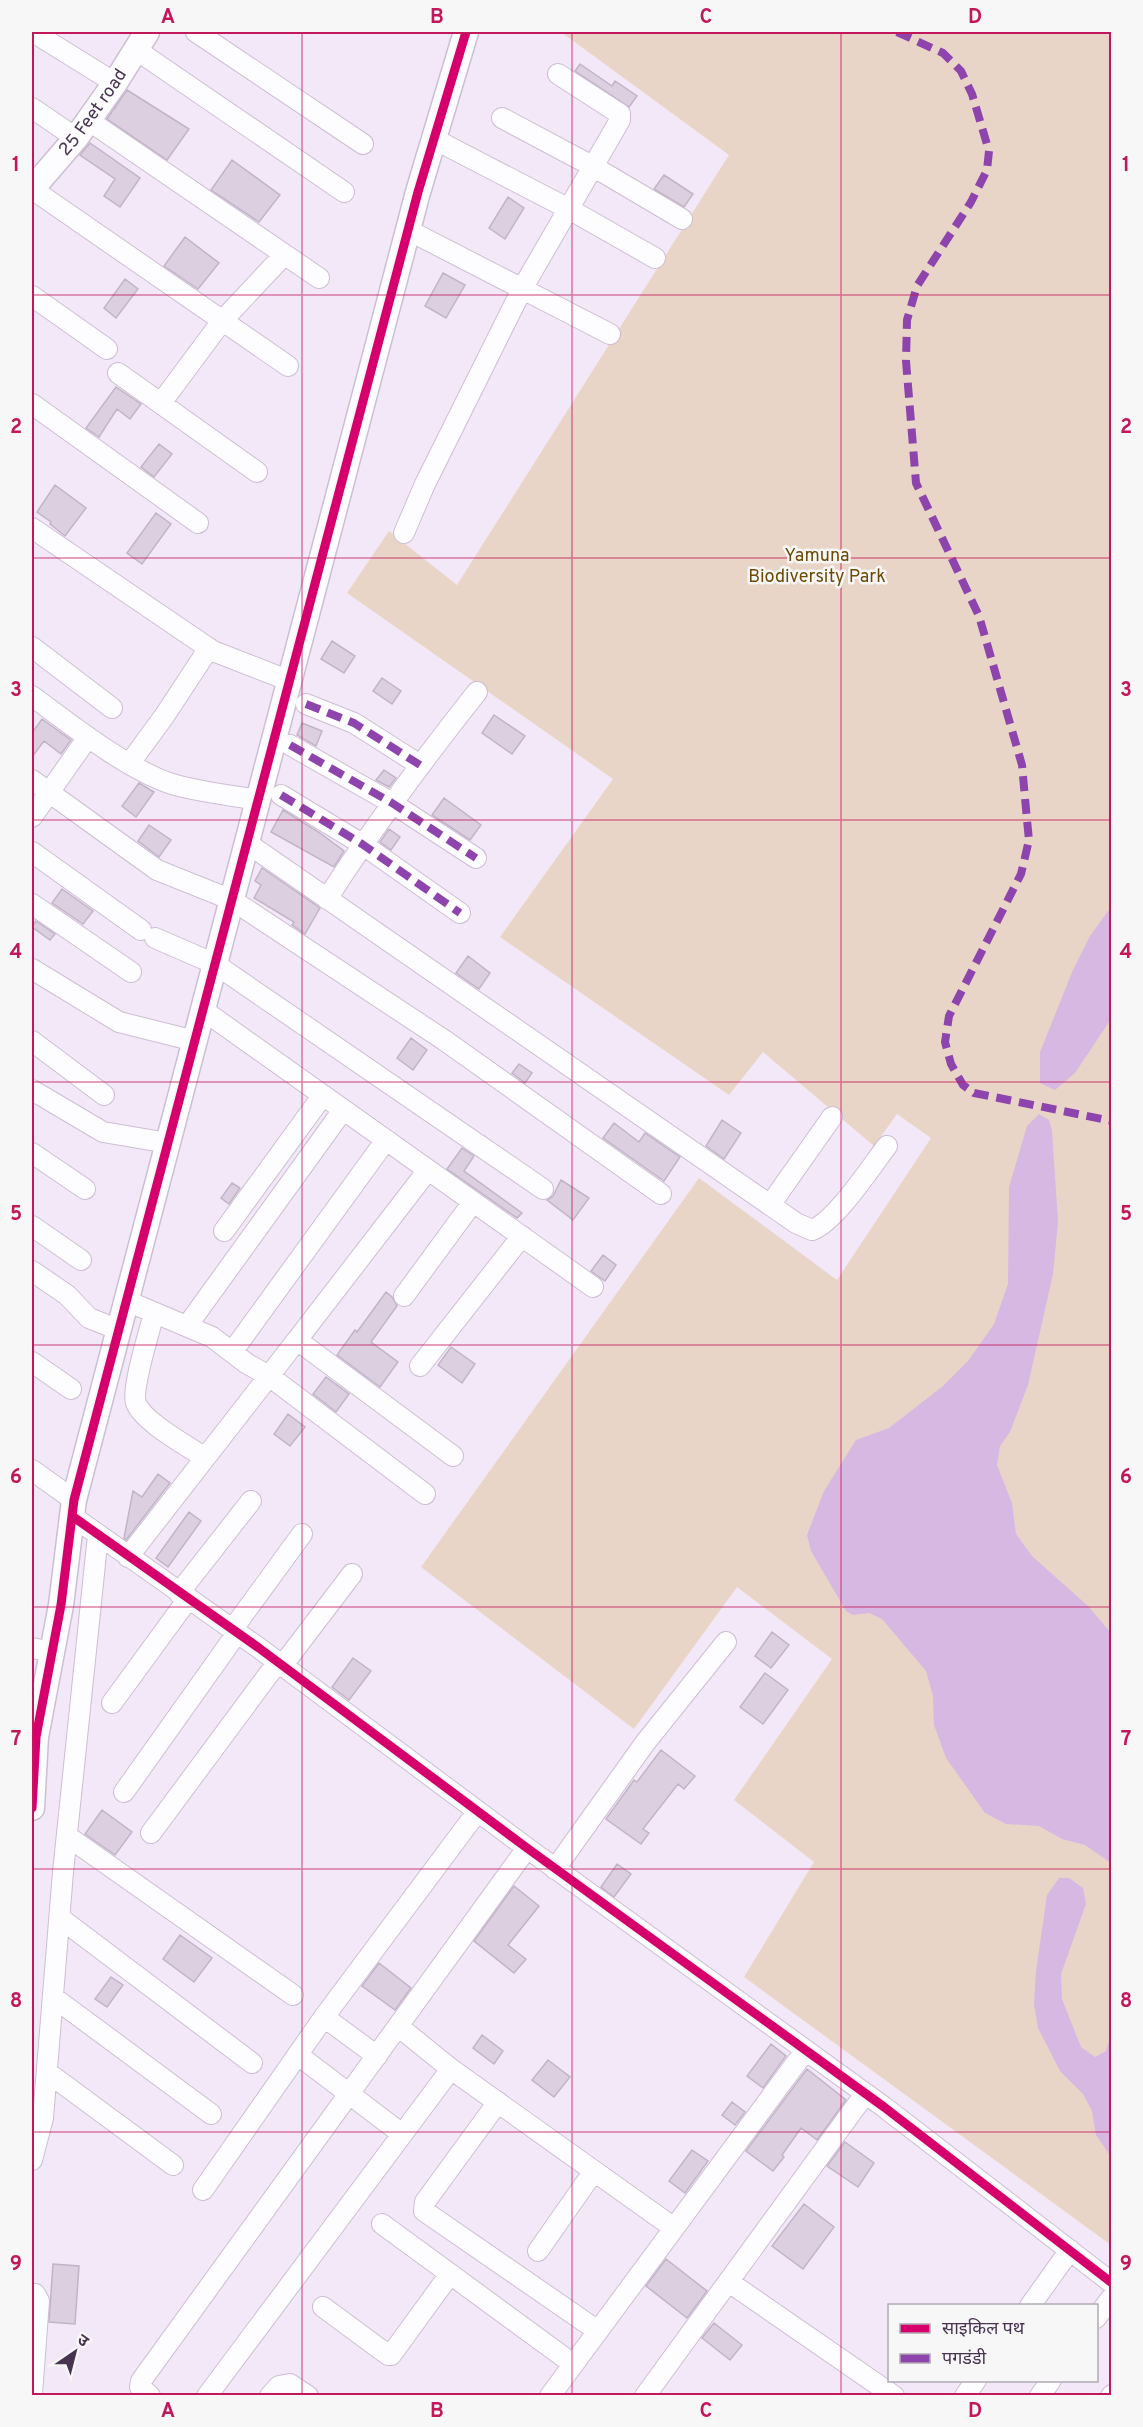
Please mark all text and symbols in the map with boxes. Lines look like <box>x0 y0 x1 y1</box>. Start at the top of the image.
text: A <box>161 5 175 31</box>
text: B <box>430 5 444 31</box>
text: C <box>700 5 712 31</box>
text: D <box>968 5 982 31</box>
street label: 25 Feet road <box>54 65 132 161</box>
text: 1 <box>12 153 20 179</box>
text: 1 <box>1122 153 1130 179</box>
text: 2 <box>10 415 22 441</box>
text: 2 <box>1120 415 1132 441</box>
park label: Yamuna Biodiversity Park <box>748 545 886 589</box>
text: 3 <box>10 678 22 704</box>
text: 3 <box>1120 678 1132 704</box>
text: 4 <box>10 940 22 966</box>
text: 4 <box>1120 940 1132 966</box>
text: 5 <box>10 1202 22 1228</box>
text: 5 <box>1120 1202 1132 1228</box>
text: 6 <box>10 1465 22 1491</box>
text: 6 <box>1120 1465 1132 1491</box>
text: 7 <box>11 1727 21 1753</box>
text: 7 <box>1121 1727 1131 1753</box>
text: 8 <box>10 1989 22 2015</box>
text: 8 <box>1120 1989 1132 2015</box>
text: 9 <box>10 2252 22 2278</box>
text: 9 <box>1120 2252 1132 2278</box>
legend <box>888 2304 1098 2382</box>
text: साइकिल पथ <box>942 2318 1025 2341</box>
north arrow <box>45 2322 105 2382</box>
text: उ <box>73 2330 93 2353</box>
text: पगडंडी <box>942 2348 987 2371</box>
text: A <box>161 2399 175 2425</box>
text: B <box>430 2399 444 2425</box>
text: C <box>700 2399 712 2425</box>
text: D <box>968 2399 982 2425</box>

